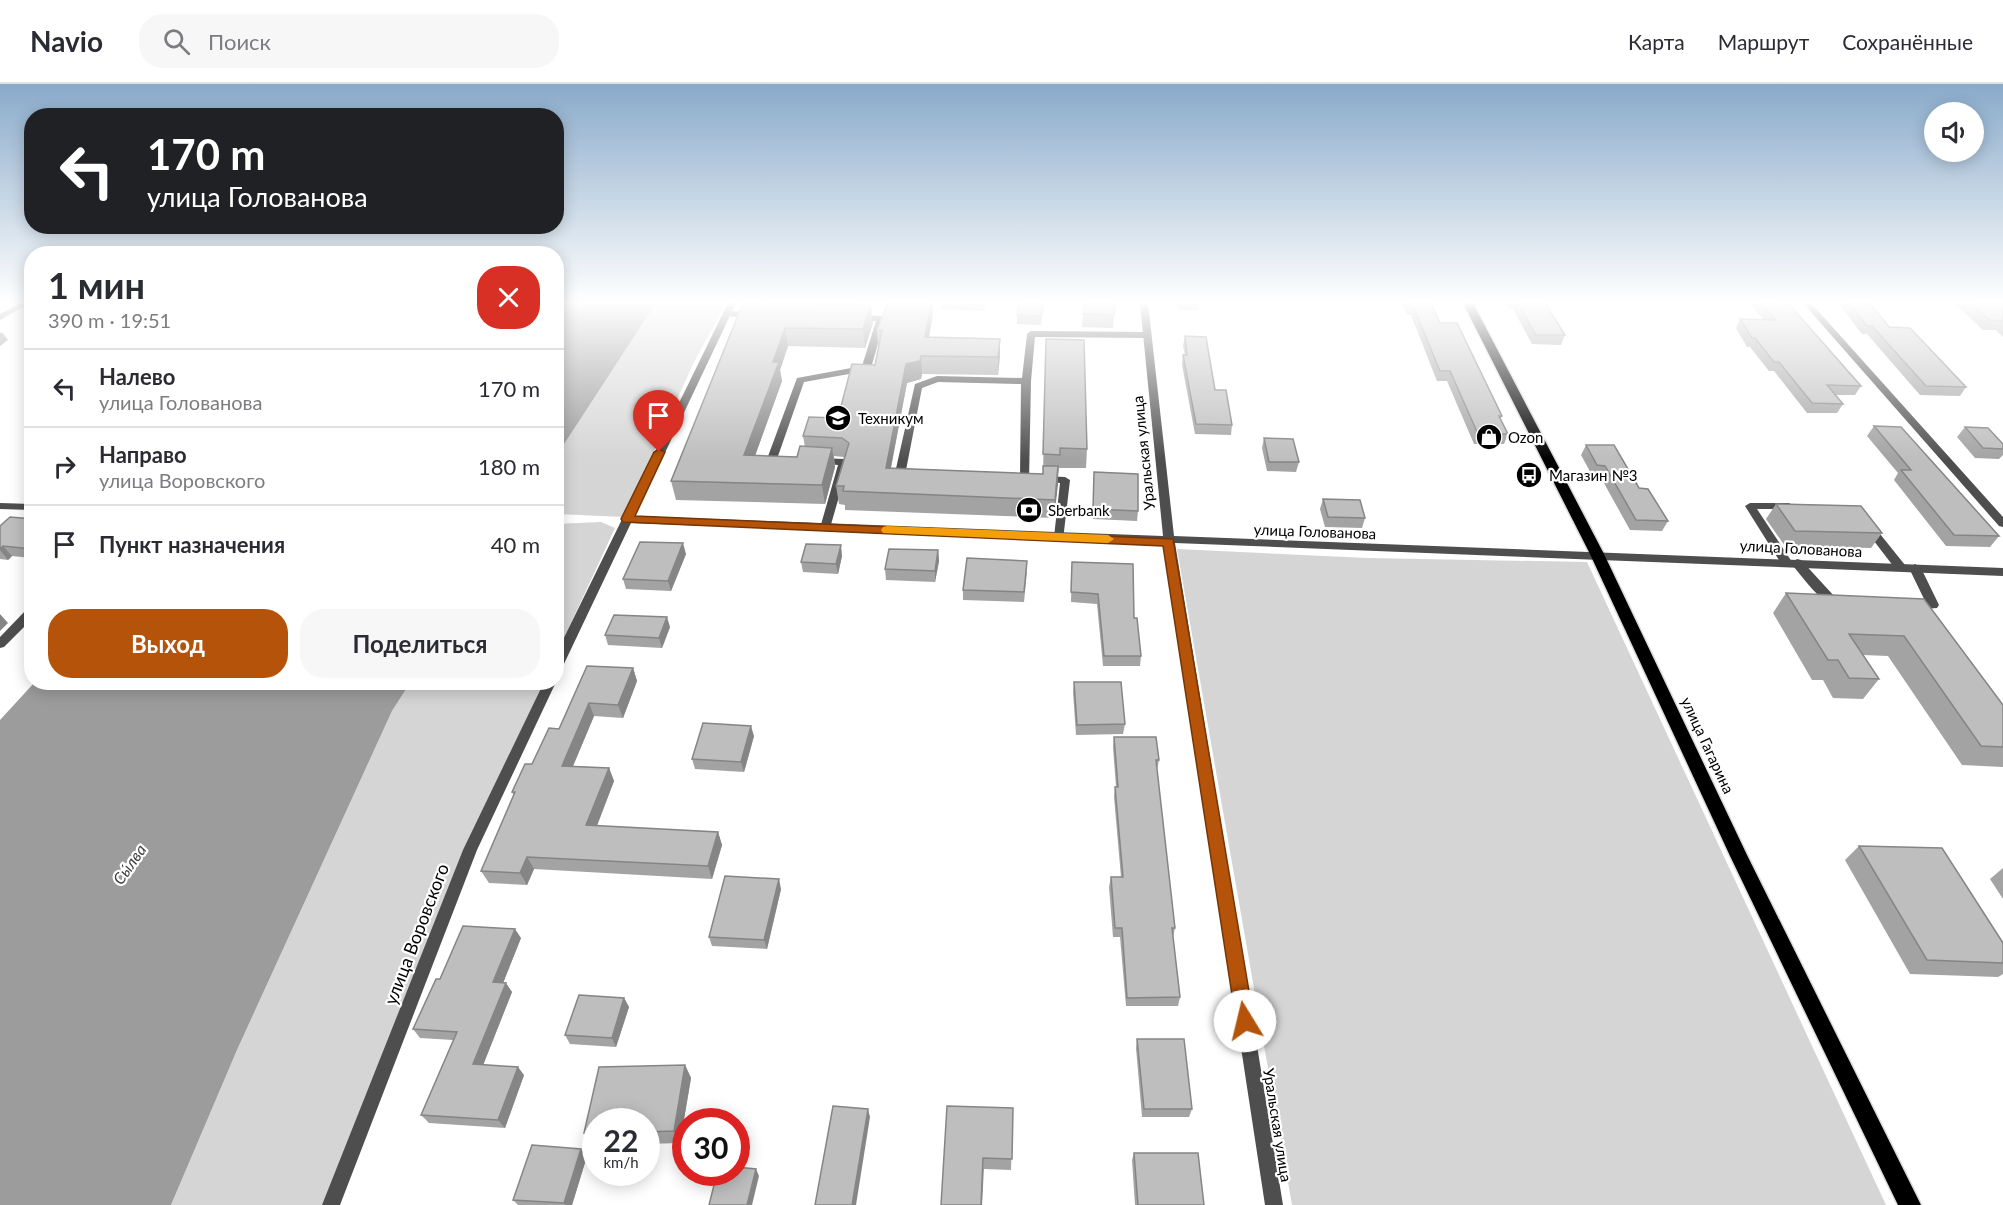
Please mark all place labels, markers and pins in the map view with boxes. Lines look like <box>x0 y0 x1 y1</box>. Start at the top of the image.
pin <box>633 390 684 452</box>
school or university icon: Техникум <box>823 403 853 433</box>
place label: Техникум <box>858 409 923 427</box>
shop icon: Ozon <box>1474 422 1504 452</box>
place label: Ozon <box>1508 428 1543 446</box>
bus stop icon: Магазин №3 <box>1514 460 1544 490</box>
place label: Магазин №3 <box>1549 466 1637 484</box>
bank icon: Sberbank <box>1014 495 1044 525</box>
place label: Sberbank <box>1048 501 1110 519</box>

